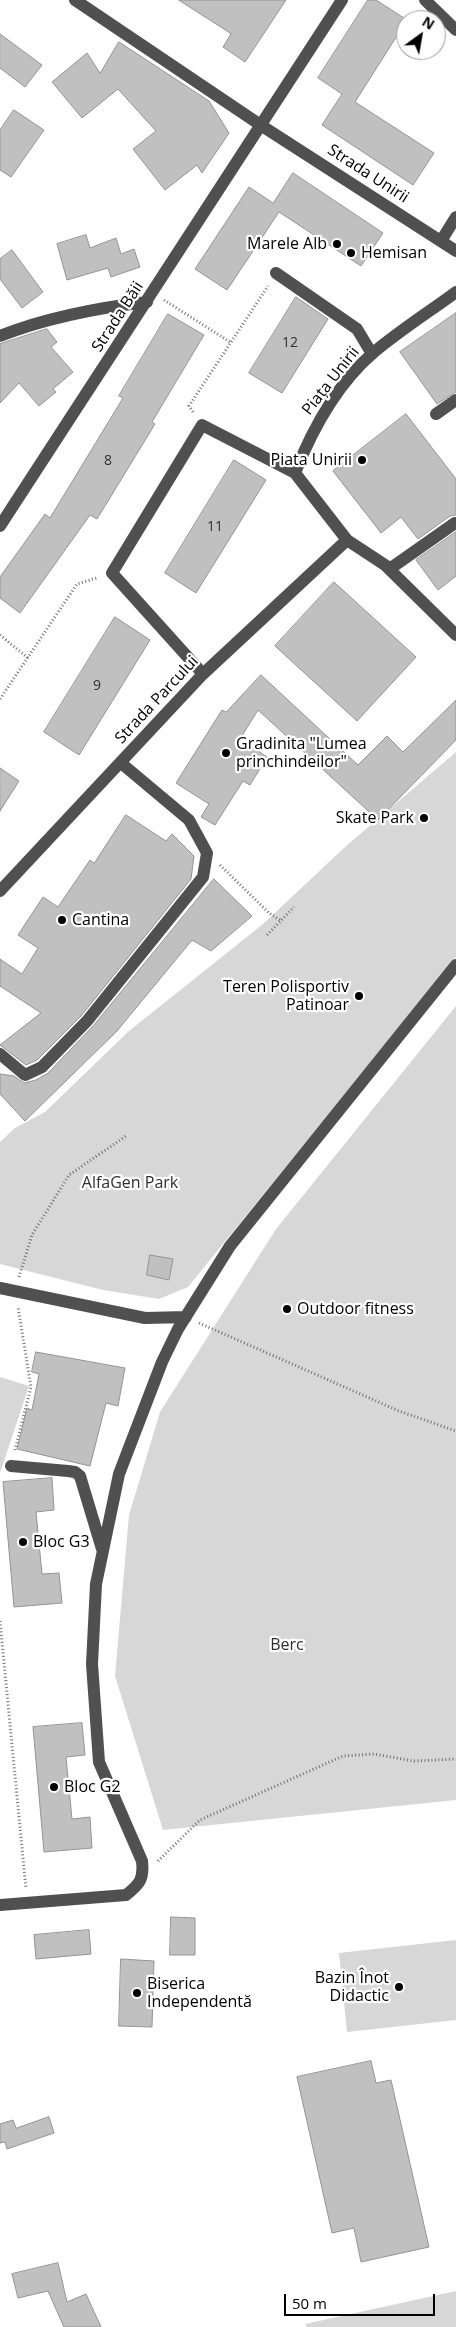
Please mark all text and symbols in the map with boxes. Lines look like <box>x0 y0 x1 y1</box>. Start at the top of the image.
north arrow <box>396 10 446 60</box>
text: N <box>419 12 439 34</box>
street label: Strada Unirii <box>324 141 412 207</box>
place label: Marele Alb <box>247 234 327 254</box>
marker: Marele Alb <box>331 238 343 250</box>
place label: Hemisan <box>361 243 427 263</box>
marker: Hemisan <box>345 247 357 259</box>
street label: Strada Băii <box>88 278 148 356</box>
house number: 12 <box>282 335 298 351</box>
street label: Piața Unirii <box>298 343 364 419</box>
place label: Piata Unirii <box>271 450 352 470</box>
house number: 8 <box>104 453 112 469</box>
marker: Piata Unirii <box>356 454 368 466</box>
house number: 11 <box>207 519 223 535</box>
street label: Strada Parcului <box>111 652 203 748</box>
house number: 9 <box>93 678 101 694</box>
place label: Gradinita "Lumea princhindeilor" <box>236 734 367 772</box>
marker: Gradinita "Lumea princhindeilor" <box>220 747 232 759</box>
place label: Skate Park <box>336 808 414 828</box>
marker: Skate Park <box>418 812 430 824</box>
place label: Cantina <box>72 910 129 930</box>
marker: Cantina <box>56 914 68 926</box>
place label: Teren Polisportiv Patinoar <box>223 977 349 1015</box>
marker: Teren Polisportiv Patinoar <box>353 990 365 1002</box>
park label: AlfaGen Park <box>82 1173 178 1193</box>
place label: Outdoor fitness <box>297 1299 414 1319</box>
marker: Outdoor fitness <box>281 1303 293 1315</box>
place label: Bloc G3 <box>33 1532 90 1552</box>
marker: Bloc G3 <box>17 1536 29 1548</box>
park label: Berc <box>270 1635 304 1655</box>
place label: Bloc G2 <box>64 1777 121 1797</box>
marker: Bloc G2 <box>48 1781 60 1793</box>
place label: Bazin Înot Didactic <box>315 1968 389 2006</box>
place label: Biserica Independentă <box>147 1974 252 2012</box>
marker: Bazin Înot Didactic <box>393 1981 405 1993</box>
marker: Biserica Independentă <box>131 1987 143 1999</box>
scale bar <box>286 2284 437 2316</box>
text: 50 m <box>292 2293 327 2313</box>

